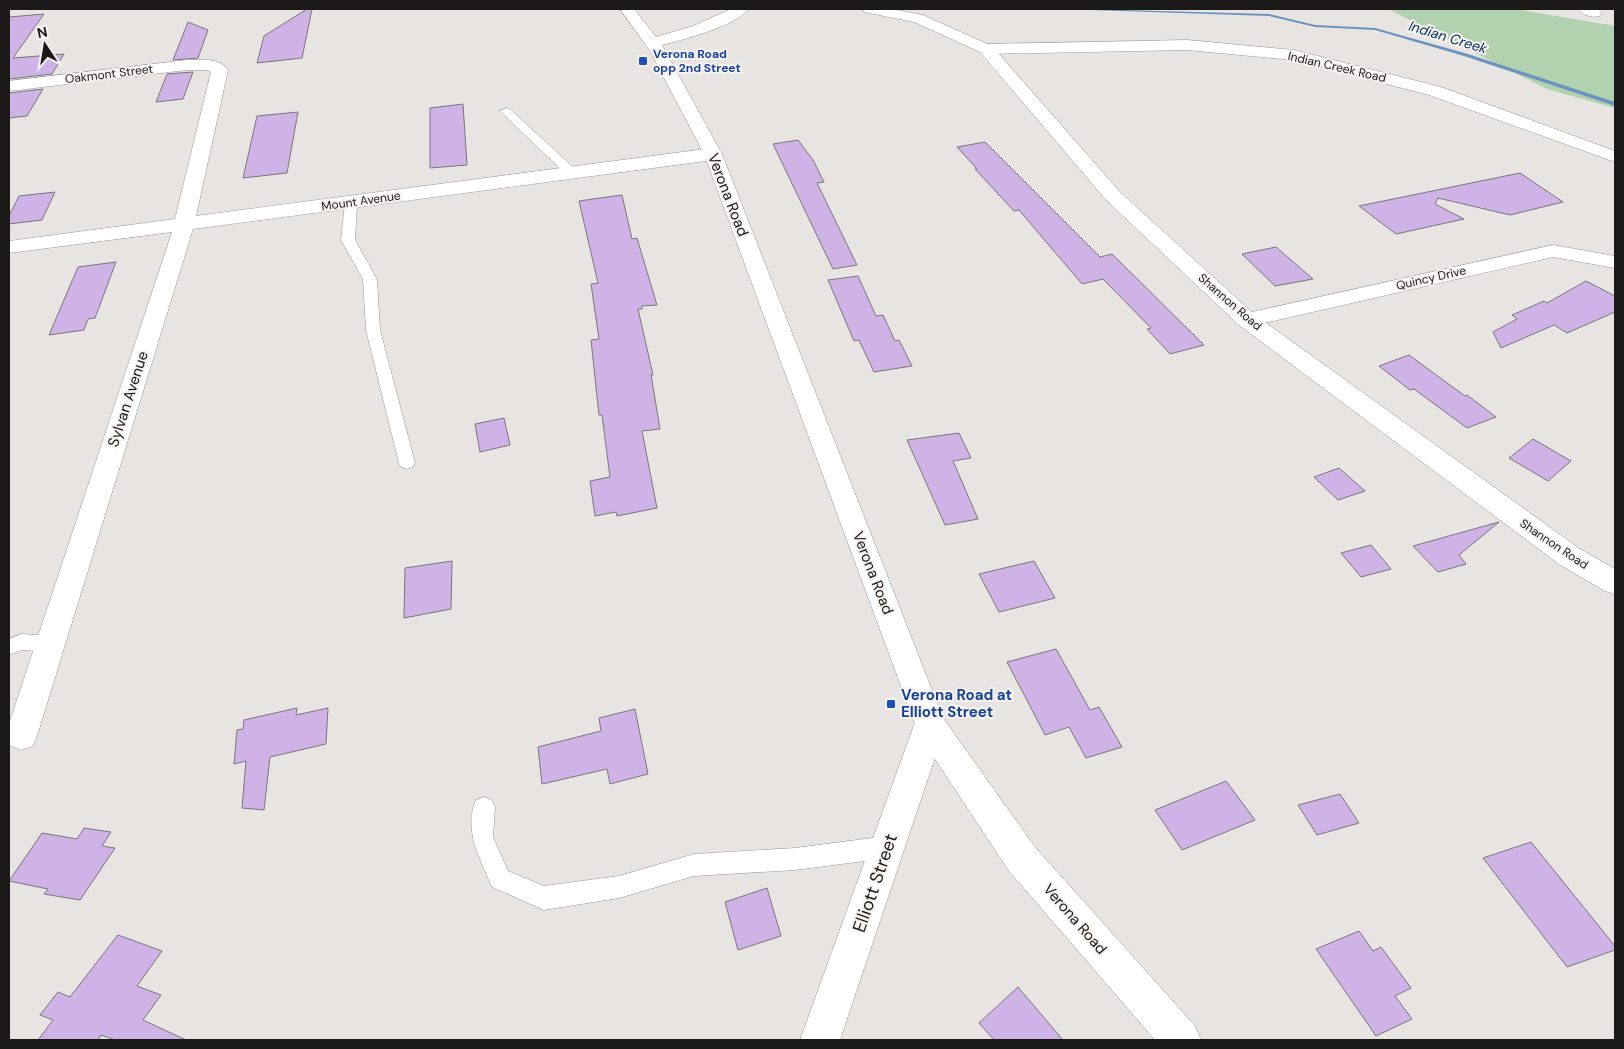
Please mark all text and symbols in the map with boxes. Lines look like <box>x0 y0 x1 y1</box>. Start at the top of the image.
water label: Indian Creek <box>1406 17 1490 58</box>
north arrow <box>20 20 70 70</box>
text: N <box>35 22 49 42</box>
place label: Verona Road opp 2nd Street <box>653 46 741 76</box>
street label: Indian Creek Road <box>1286 48 1388 86</box>
marker: Verona Road opp 2nd Street <box>637 55 649 67</box>
street label: Oakmont Street <box>64 61 154 87</box>
street label: Verona Road <box>703 151 753 239</box>
street label: Mount Avenue <box>320 188 402 214</box>
street label: Quincy Drive <box>1395 262 1468 294</box>
street label: Shannon Road <box>1195 270 1265 334</box>
street label: Sylvan Avenue <box>103 349 153 449</box>
street label: Shannon Road <box>1517 515 1591 573</box>
street label: Verona Road <box>848 529 898 617</box>
place label: Verona Road at Elliott Street <box>901 685 1012 722</box>
marker: Verona Road at Elliott Street <box>885 698 897 710</box>
street label: Elliott Street <box>847 831 903 935</box>
street label: Verona Road <box>1039 879 1111 959</box>

